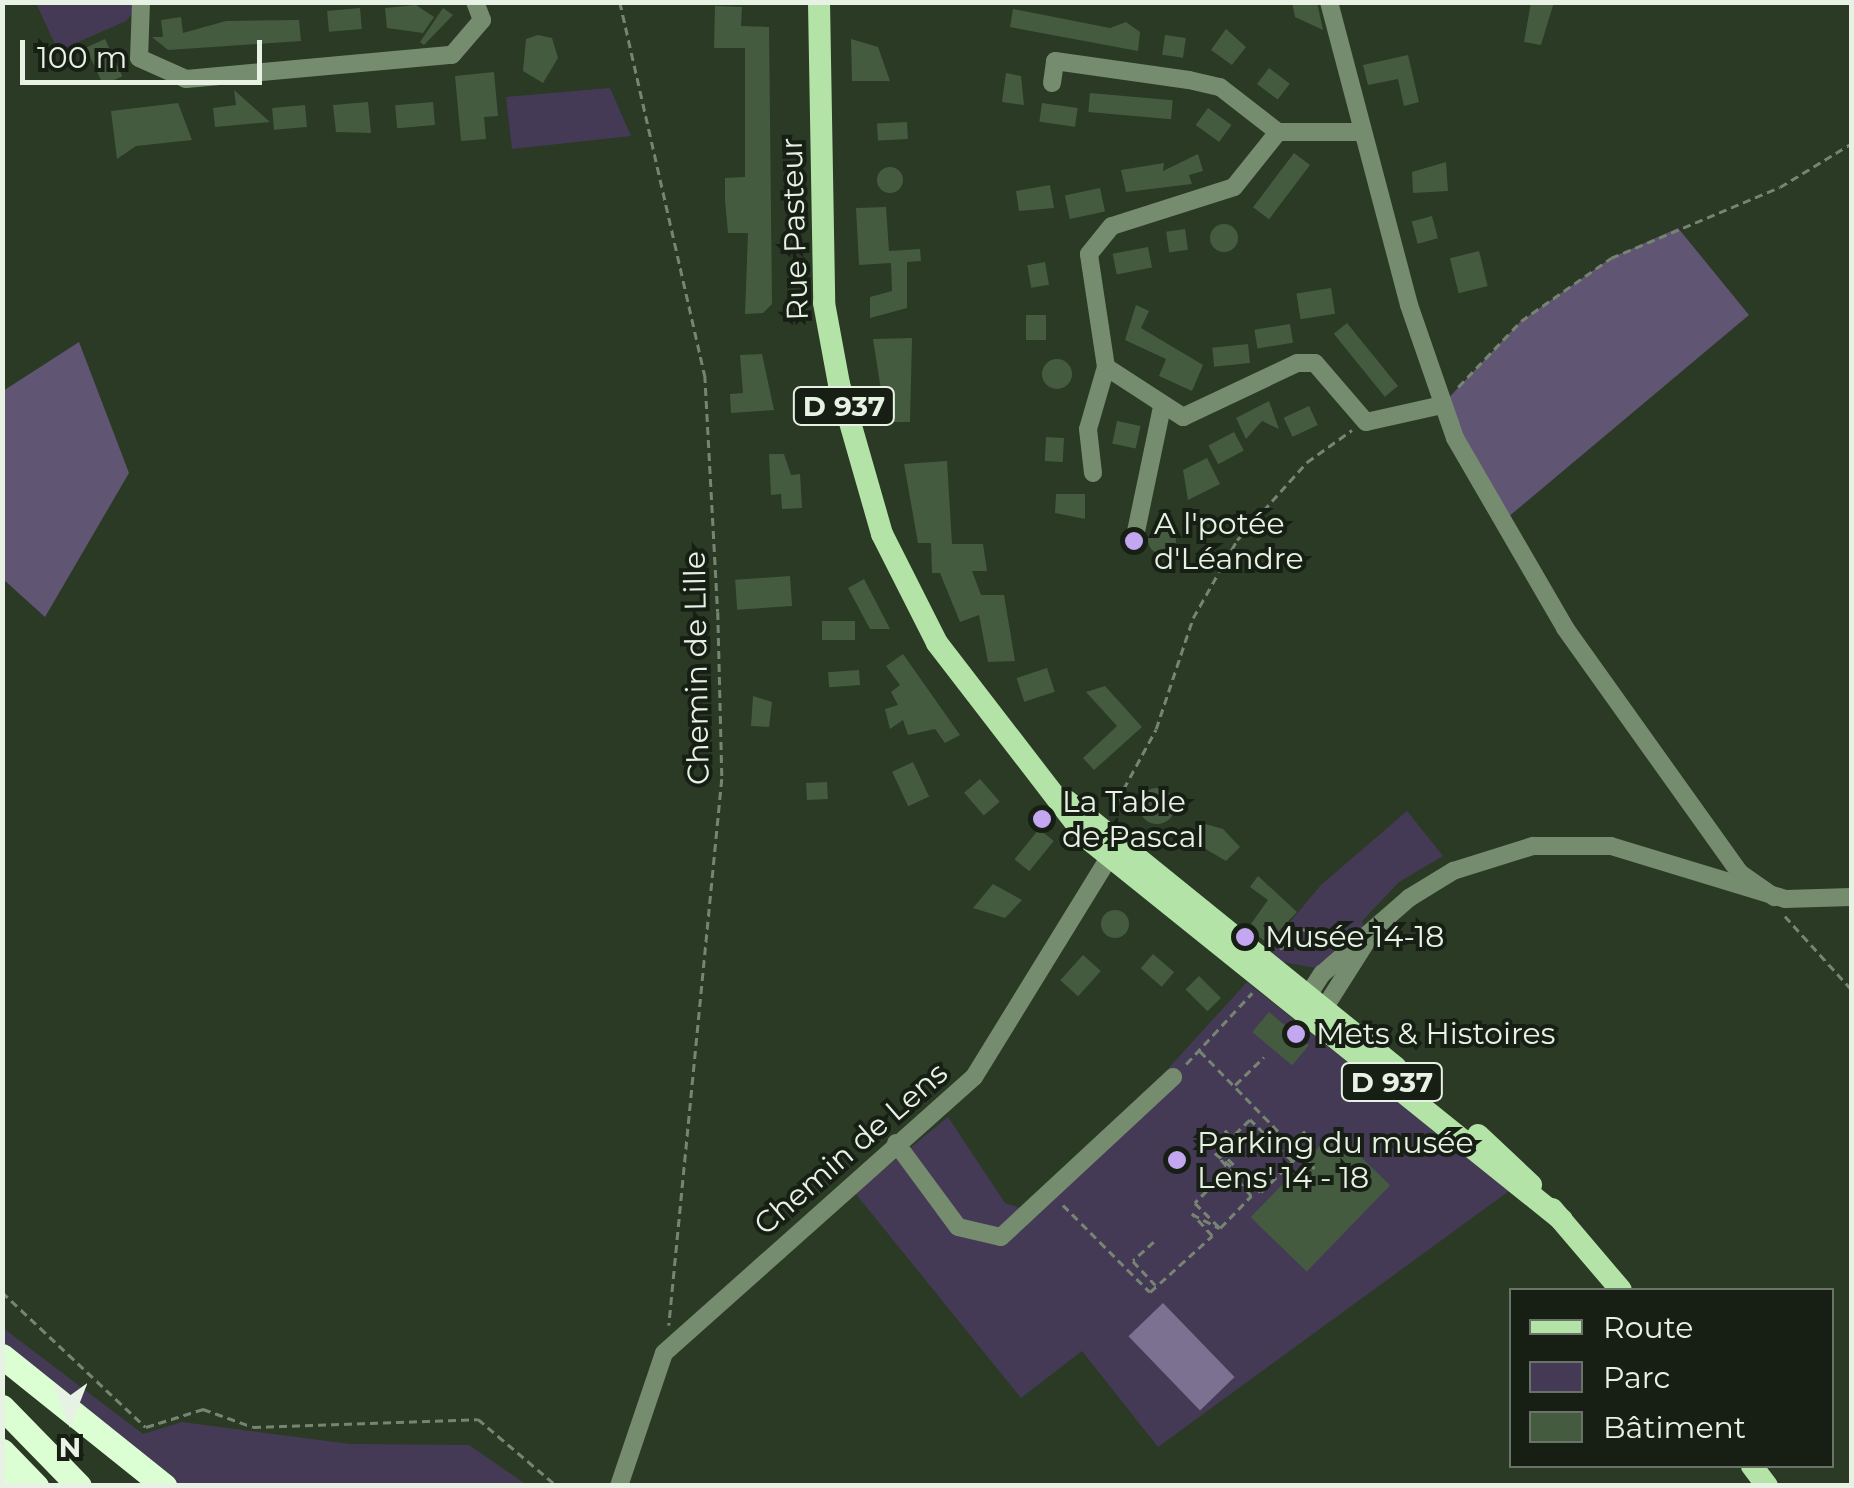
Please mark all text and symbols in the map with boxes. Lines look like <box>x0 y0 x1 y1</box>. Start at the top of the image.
scale bar <box>25 20 268 82</box>
text: 100 m <box>37 39 127 76</box>
street label: Rue Pasteur <box>774 137 816 321</box>
road number: D 937 <box>792 383 896 429</box>
place label: A l'potée d'Léandre <box>1154 506 1304 576</box>
marker: A l'potée d'Léandre <box>1123 530 1145 552</box>
street label: Chemin de Lille <box>677 551 717 785</box>
place label: La Table de Pascal <box>1062 784 1204 854</box>
marker: La Table de Pascal <box>1031 808 1053 830</box>
place label: Musée 14-18 <box>1265 919 1444 955</box>
marker: Musée 14-18 <box>1234 926 1256 948</box>
place label: Mets & Histoires <box>1316 1016 1555 1052</box>
marker: Mets & Histoires <box>1285 1023 1307 1045</box>
street label: Chemin de Lens <box>747 1055 955 1243</box>
road number: D 937 <box>1340 1059 1444 1105</box>
place label: Parking du musée Lens' 14 - 18 <box>1197 1125 1474 1196</box>
marker: Parking du musée Lens' 14 - 18 <box>1166 1149 1188 1171</box>
legend <box>1509 1288 1834 1468</box>
text: Route <box>1603 1309 1693 1346</box>
text: Parc <box>1603 1359 1670 1396</box>
north arrow <box>20 1368 120 1468</box>
text: Bâtiment <box>1603 1409 1746 1446</box>
text: N <box>59 1431 81 1465</box>

